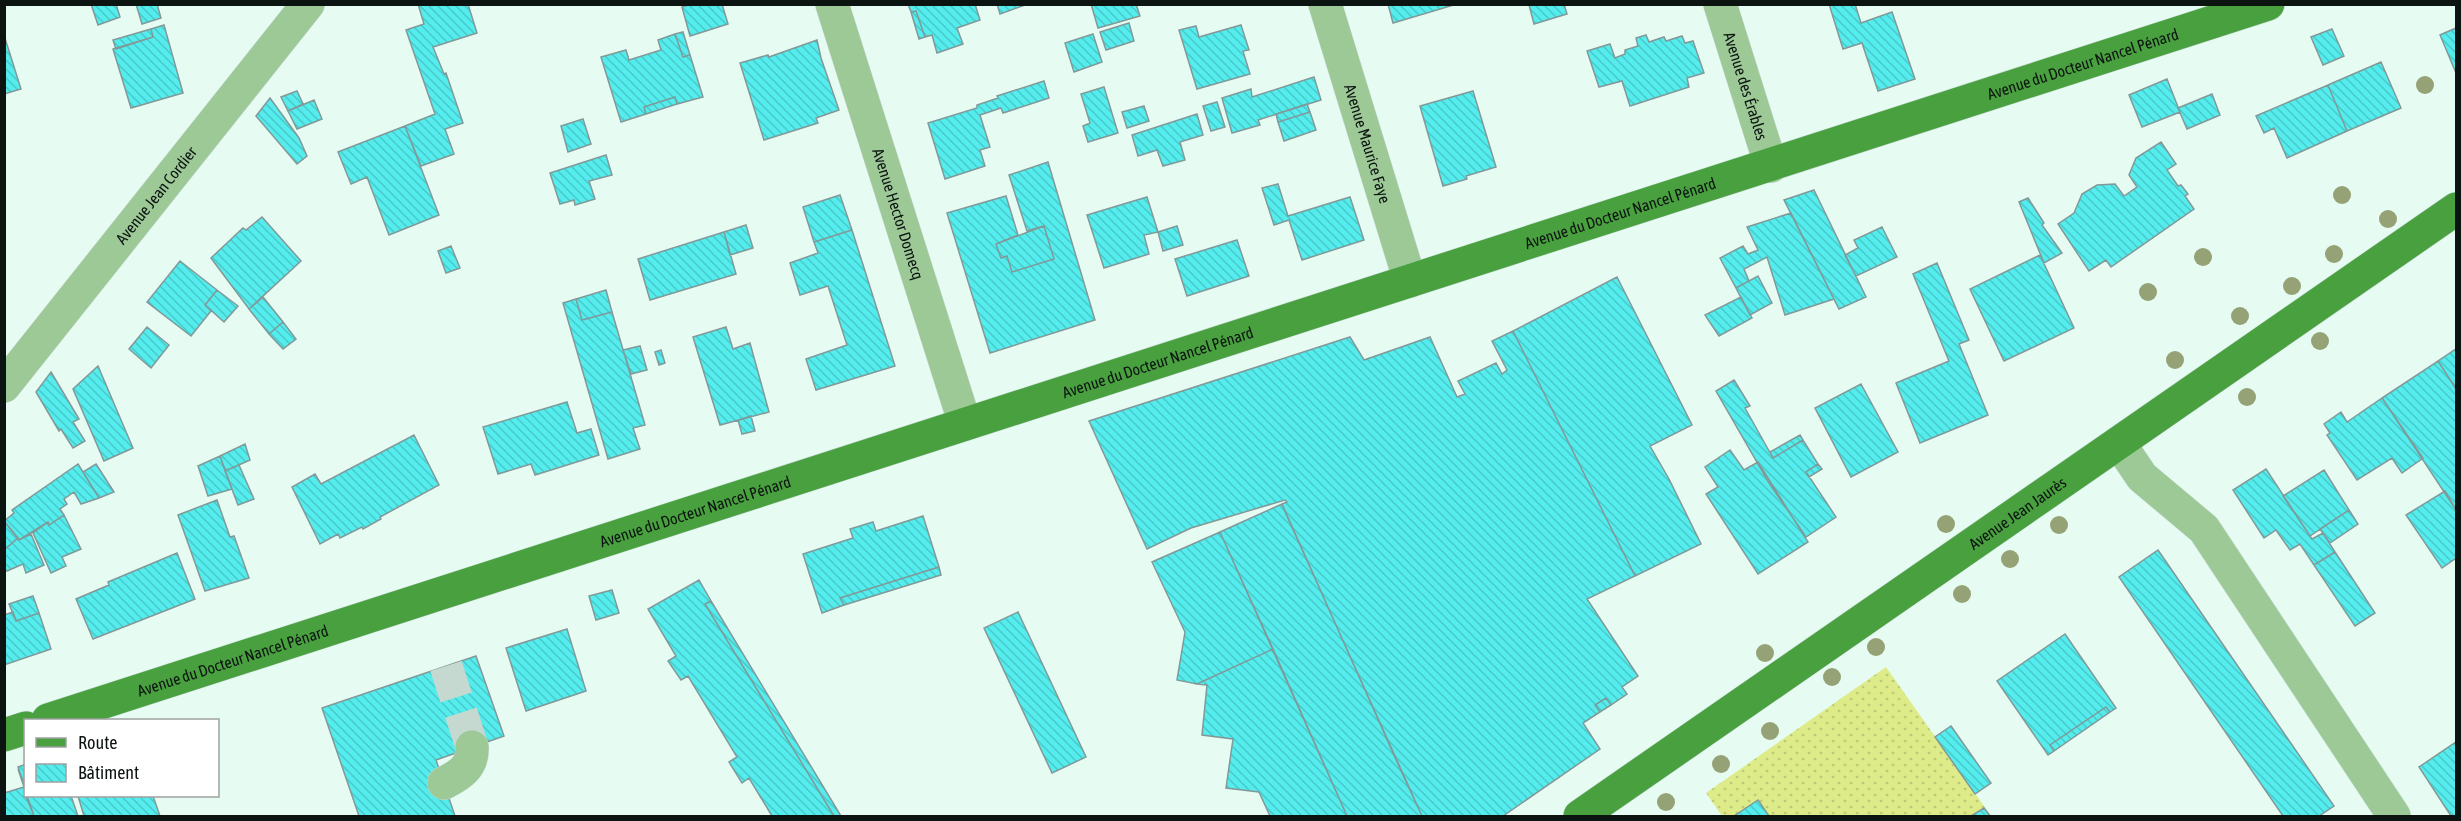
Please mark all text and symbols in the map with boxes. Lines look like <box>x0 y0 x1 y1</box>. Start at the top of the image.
street label: Avenue du Docteur Nancel Pénard <box>1985 25 2181 103</box>
street label: Avenue des Érables <box>1720 30 1771 143</box>
street label: Avenue Maurice Faye <box>1341 82 1395 205</box>
street label: Avenue Jean Cordier <box>112 143 200 247</box>
street label: Avenue Hector Domecq <box>869 146 928 282</box>
street label: Avenue du Docteur Nancel Pénard <box>1522 174 1718 252</box>
street label: Avenue du Docteur Nancel Pénard <box>1060 323 1255 401</box>
street label: Avenue du Docteur Nancel Pénard <box>597 472 793 550</box>
street label: Avenue Jean Jaurès <box>1965 473 2070 553</box>
street label: Avenue du Docteur Nancel Pénard <box>135 621 330 700</box>
legend <box>24 719 219 797</box>
text: Route <box>78 732 117 753</box>
text: Bâtiment <box>78 762 139 783</box>

